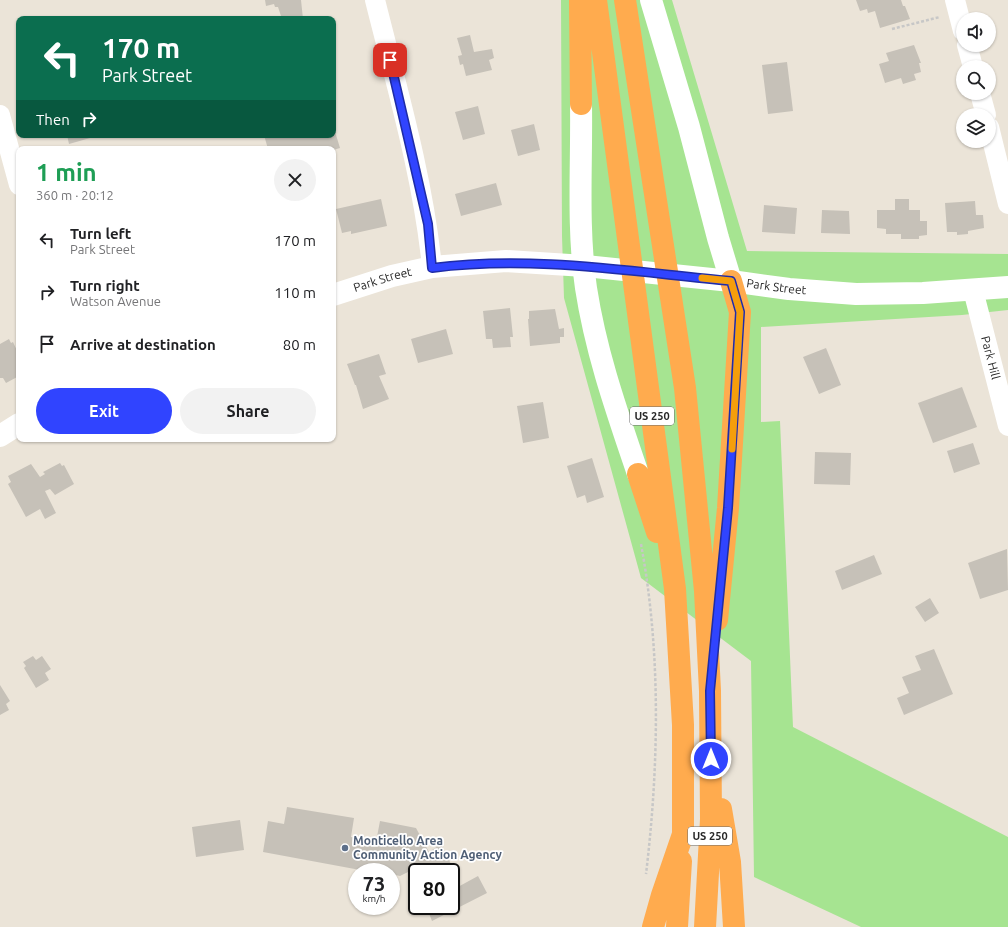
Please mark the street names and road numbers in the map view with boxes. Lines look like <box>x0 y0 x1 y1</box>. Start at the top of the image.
street label: Park Street <box>352 265 413 294</box>
street label: Park Street <box>746 276 807 296</box>
street label: Park Hill <box>979 335 1003 381</box>
road number: US 250 <box>630 407 674 425</box>
road number: US 250 <box>688 827 732 845</box>

